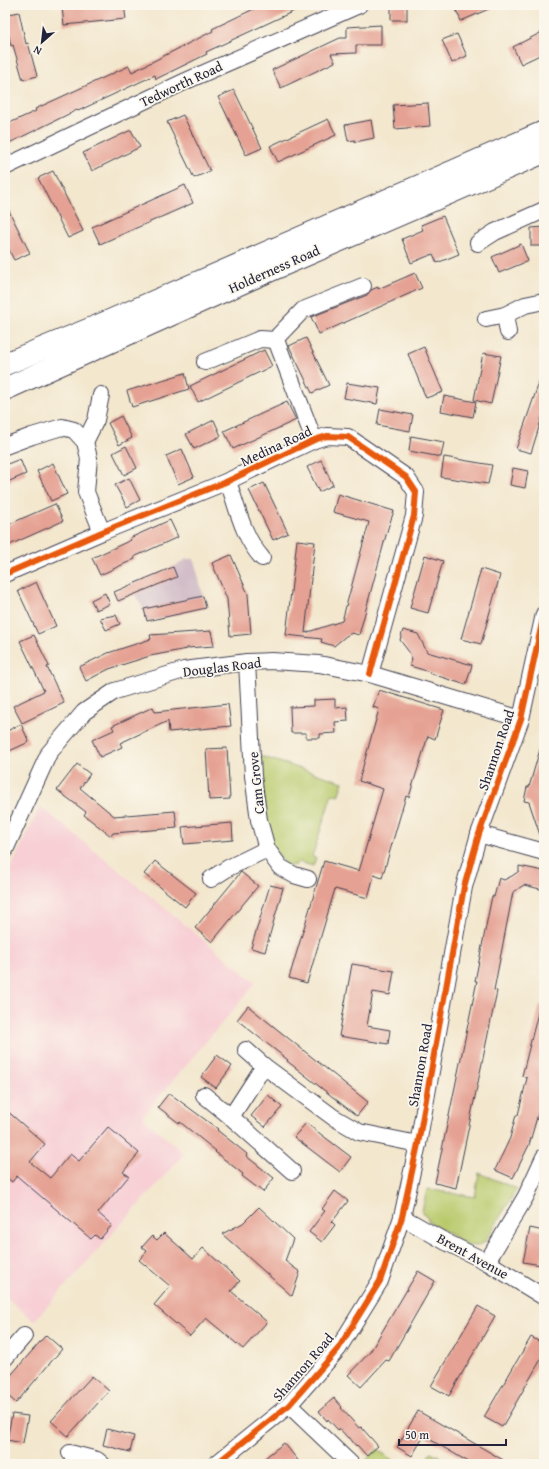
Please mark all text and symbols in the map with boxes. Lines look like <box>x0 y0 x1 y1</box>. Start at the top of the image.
north arrow <box>22 22 62 62</box>
text: N <box>30 42 44 60</box>
street label: Tedworth Road <box>136 56 226 112</box>
street label: Holderness Road <box>225 240 323 298</box>
street label: Medina Road <box>237 421 315 471</box>
street label: Douglas Road <box>182 652 263 682</box>
street label: Shannon Road <box>473 706 519 793</box>
street label: Cam Grove <box>243 750 269 815</box>
street label: Shannon Road <box>403 1021 437 1108</box>
street label: Brent Avenue <box>434 1228 513 1284</box>
street label: Shannon Road <box>268 1328 339 1405</box>
scale bar <box>399 1421 506 1447</box>
text: 50 m <box>405 1426 429 1443</box>

